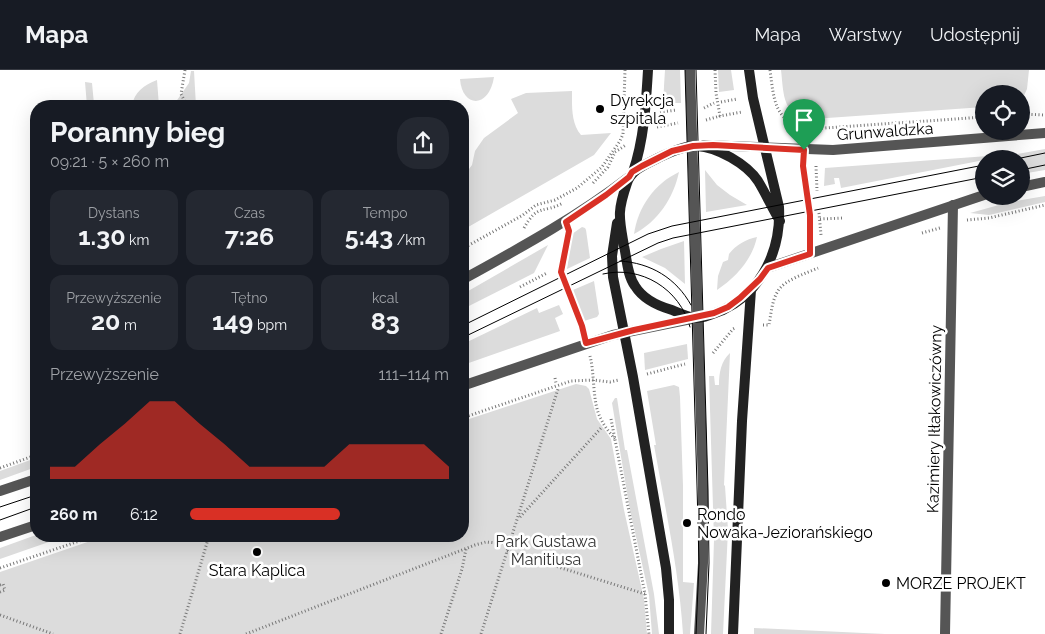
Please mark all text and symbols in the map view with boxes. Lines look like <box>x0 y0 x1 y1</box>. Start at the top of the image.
text: Mapa <box>25 20 88 49</box>
text: Mapa <box>754 24 801 45</box>
text: Warstwy <box>829 24 902 45</box>
text: Udostępnij <box>930 24 1020 45</box>
map controls <box>975 85 1030 205</box>
button: locate <box>975 85 1030 140</box>
place label: Dyrekcja szpitala <box>610 91 674 128</box>
pin <box>783 99 825 150</box>
marker: Dyrekcja szpitala <box>594 103 606 115</box>
icon: arrive <box>790 106 818 134</box>
text: Poranny bieg <box>50 116 225 149</box>
button: share <box>397 117 449 169</box>
street label: Grunwaldzka <box>836 119 934 144</box>
button: layers <box>975 150 1030 205</box>
text: 09:21 · 5 × 260 m <box>50 152 169 171</box>
text: Dystans <box>88 205 140 221</box>
text: Czas <box>234 205 265 221</box>
text: Tempo <box>363 205 408 221</box>
text: 1.30 <box>78 221 126 251</box>
text: 7:26 <box>225 221 274 251</box>
text: 5:43 <box>345 221 393 251</box>
text: km <box>126 232 149 248</box>
text: /km <box>393 232 425 248</box>
text: Przewyższenie <box>66 290 162 306</box>
text: Tętno <box>231 290 268 306</box>
text: kcal <box>372 290 398 306</box>
text: 20 <box>91 306 120 336</box>
text: 149 <box>212 306 253 336</box>
text: 83 <box>371 306 400 336</box>
text: m <box>120 317 137 333</box>
text: bpm <box>253 317 287 333</box>
street label: Kazimiery Iłłakowiczówny <box>923 324 946 513</box>
text: Przewyższenie <box>50 365 159 384</box>
text: 111–114 m <box>378 365 449 384</box>
text: 260 m <box>50 505 97 524</box>
text: 6:12 <box>130 505 158 524</box>
place label: Rondo Nowaka-Jeziorańskiego <box>697 505 873 542</box>
marker: Rondo Nowaka-Jeziorańskiego <box>681 517 693 529</box>
park label: Park Gustawa Manitiusa <box>496 532 596 569</box>
marker: Stara Kaplica <box>251 546 263 558</box>
place label: Stara Kaplica <box>209 561 305 580</box>
place label: MORZE PROJEKT <box>896 574 1026 593</box>
marker: MORZE PROJEKT <box>880 577 892 589</box>

